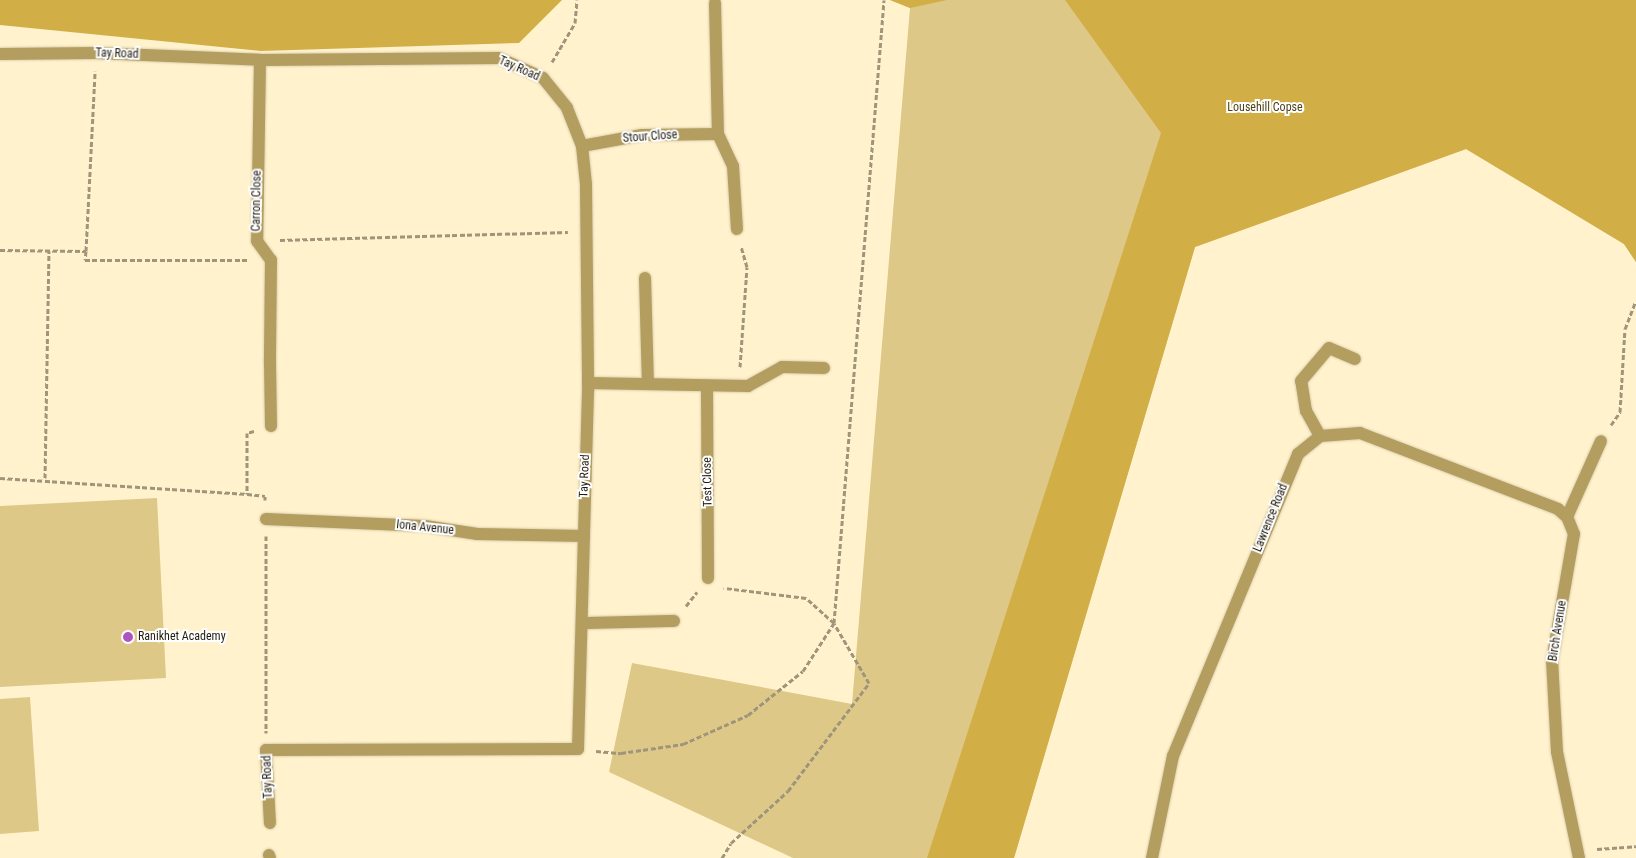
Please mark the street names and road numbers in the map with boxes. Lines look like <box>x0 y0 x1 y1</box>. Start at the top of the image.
street label: Tay Road <box>95 46 139 62</box>
street label: Tay Road <box>496 54 542 84</box>
street label: Stour Close <box>622 128 678 146</box>
street label: Carron Close <box>249 170 265 232</box>
street label: Tay Road <box>577 454 593 498</box>
street label: Test Close <box>700 457 716 507</box>
street label: Lawrence Road <box>1251 482 1291 554</box>
street label: Iona Avenue <box>395 518 455 538</box>
street label: Birch Avenue <box>1546 600 1570 662</box>
street label: Tay Road <box>260 755 276 799</box>

